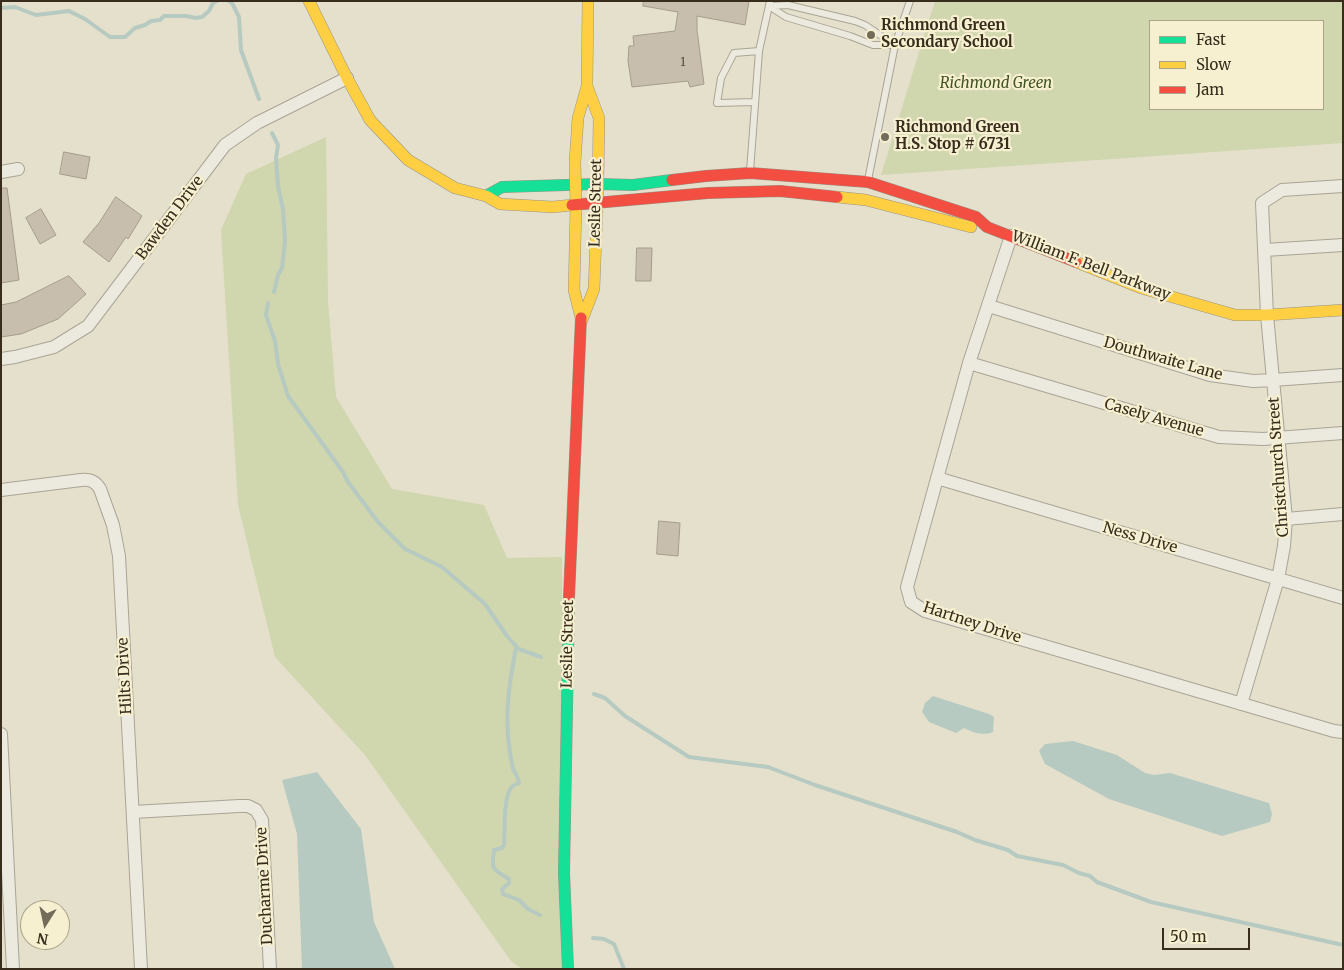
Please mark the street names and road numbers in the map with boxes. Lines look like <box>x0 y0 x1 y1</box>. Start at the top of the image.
street label: Leslie Street <box>586 159 606 247</box>
street label: Bawden Drive <box>133 173 207 263</box>
street label: William F. Bell Parkway <box>1009 227 1173 305</box>
street label: Douthwaite Lane <box>1101 333 1225 385</box>
street label: Casely Avenue <box>1102 395 1206 441</box>
street label: Christchurch Street <box>1265 396 1293 538</box>
street label: Ness Drive <box>1101 519 1179 557</box>
street label: Hartney Drive <box>921 599 1023 647</box>
street label: Leslie Street <box>558 600 578 688</box>
street label: Hilts Drive <box>114 637 136 715</box>
street label: Ducharme Drive <box>253 827 277 945</box>

